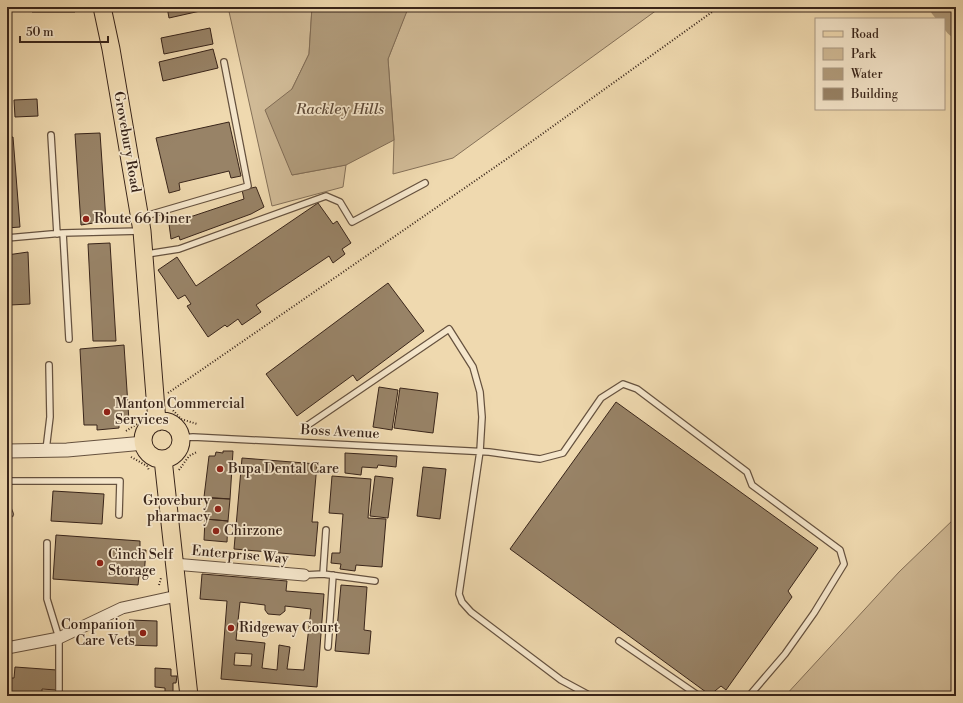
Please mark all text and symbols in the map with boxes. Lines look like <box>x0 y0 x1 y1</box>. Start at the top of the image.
scale bar <box>20 18 108 44</box>
legend <box>815 18 945 110</box>
text: 50 m <box>26 25 54 40</box>
text: Road <box>851 27 879 42</box>
text: Park <box>851 47 877 62</box>
text: Water <box>850 67 883 82</box>
text: Building <box>850 87 899 102</box>
street label: Grovebury Road <box>109 90 145 194</box>
water label: Rackley Hills <box>295 100 385 119</box>
place label: Route 66 Diner <box>94 210 191 228</box>
marker: Route 66 Diner <box>81 214 91 224</box>
place label: Manton Commercial Services <box>115 395 245 429</box>
marker: Manton Commercial Services <box>102 407 112 417</box>
street label: Boss Avenue <box>299 421 380 443</box>
place label: Bupa Dental Care <box>227 460 339 478</box>
marker: Bupa Dental Care <box>215 464 225 474</box>
place label: Grovebury pharmacy <box>143 492 210 526</box>
marker: Grovebury pharmacy <box>213 504 223 514</box>
place label: Chirzone <box>224 522 283 540</box>
marker: Chirzone <box>211 526 221 536</box>
street label: Enterprise Way <box>191 542 289 568</box>
place label: Cinch Self Storage <box>108 546 174 580</box>
marker: Cinch Self Storage <box>95 558 105 568</box>
place label: Companion Care Vets <box>61 616 136 650</box>
place label: Ridgeway Court <box>239 619 339 637</box>
marker: Ridgeway Court <box>226 623 236 633</box>
marker: Companion Care Vets <box>138 628 148 638</box>

